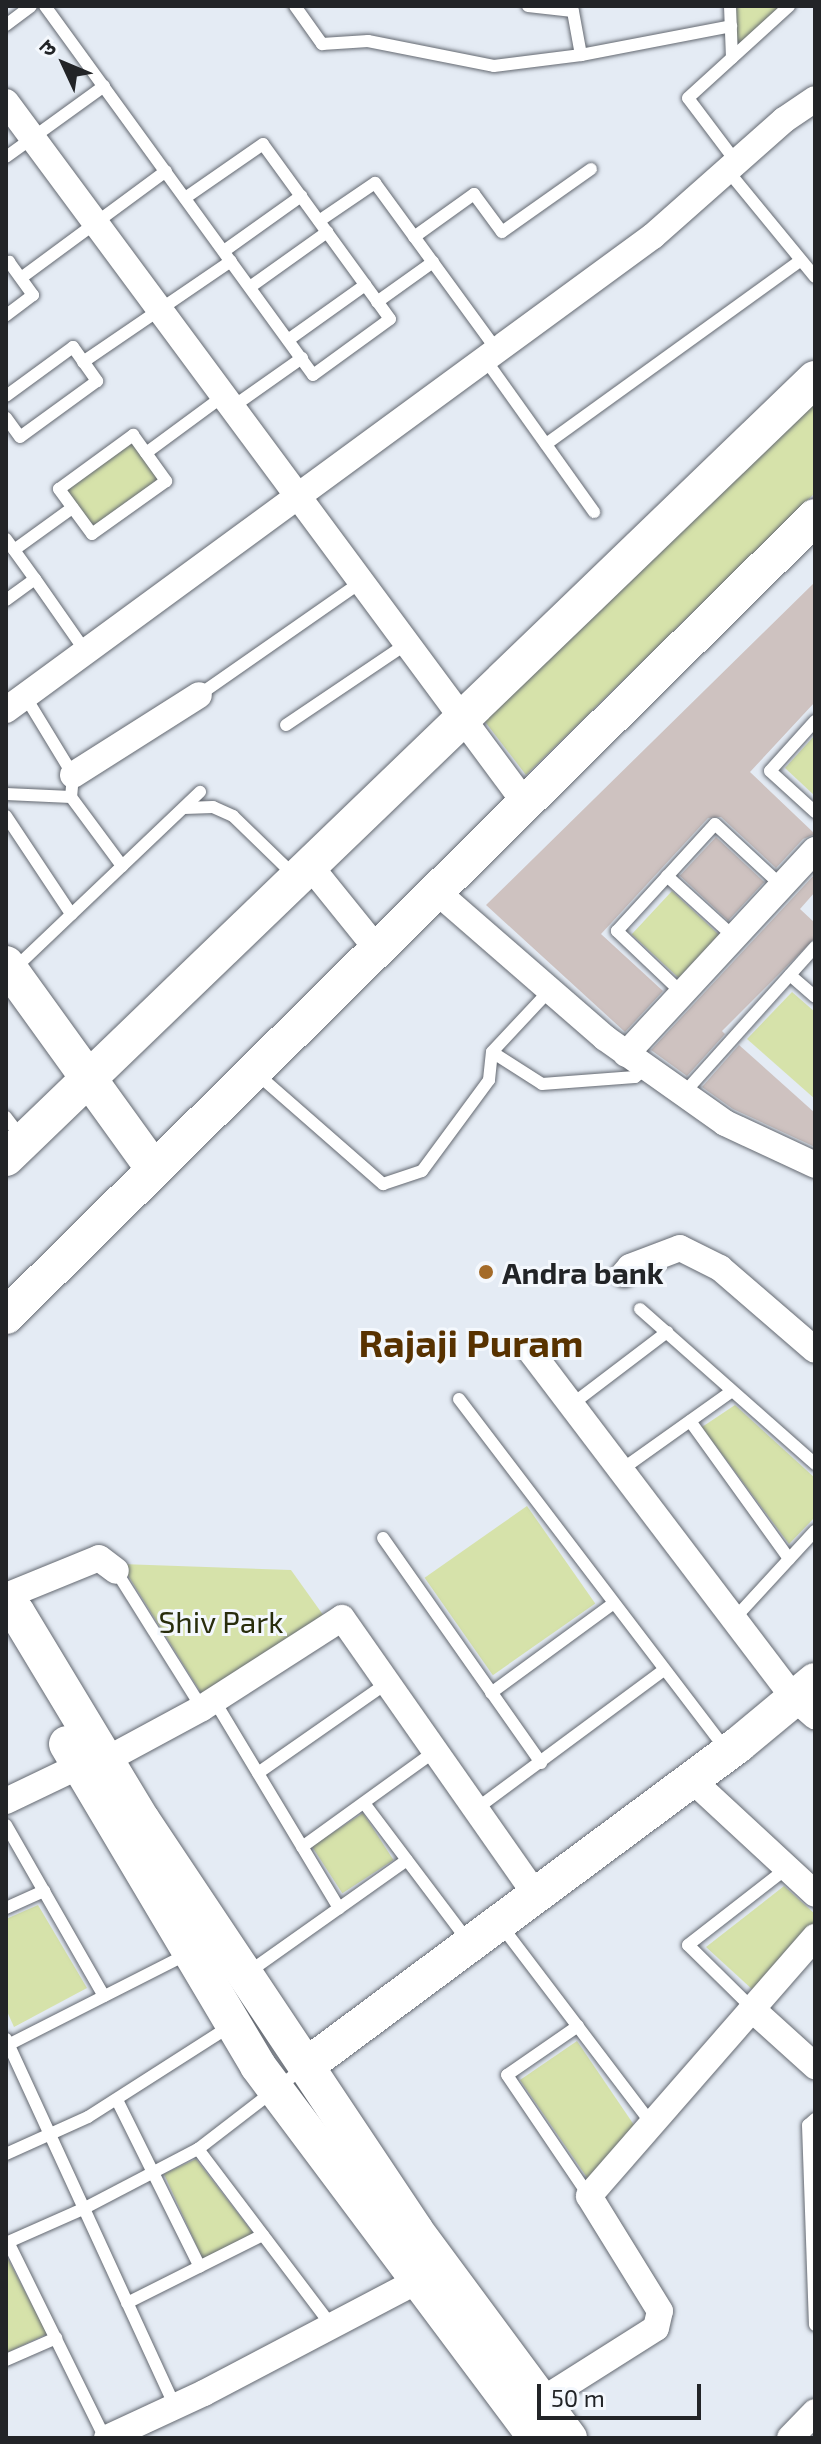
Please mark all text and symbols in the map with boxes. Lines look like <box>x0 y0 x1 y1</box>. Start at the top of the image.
north arrow <box>24 24 104 104</box>
text: उ <box>33 34 61 61</box>
place label: Andra bank <box>502 1254 664 1290</box>
marker: Andra bank <box>477 1263 495 1281</box>
district label: Rajaji Puram <box>359 1320 583 1366</box>
park label: Shiv Park <box>158 1603 284 1639</box>
scale bar <box>541 2368 705 2418</box>
text: 50 m <box>551 2383 605 2412</box>

